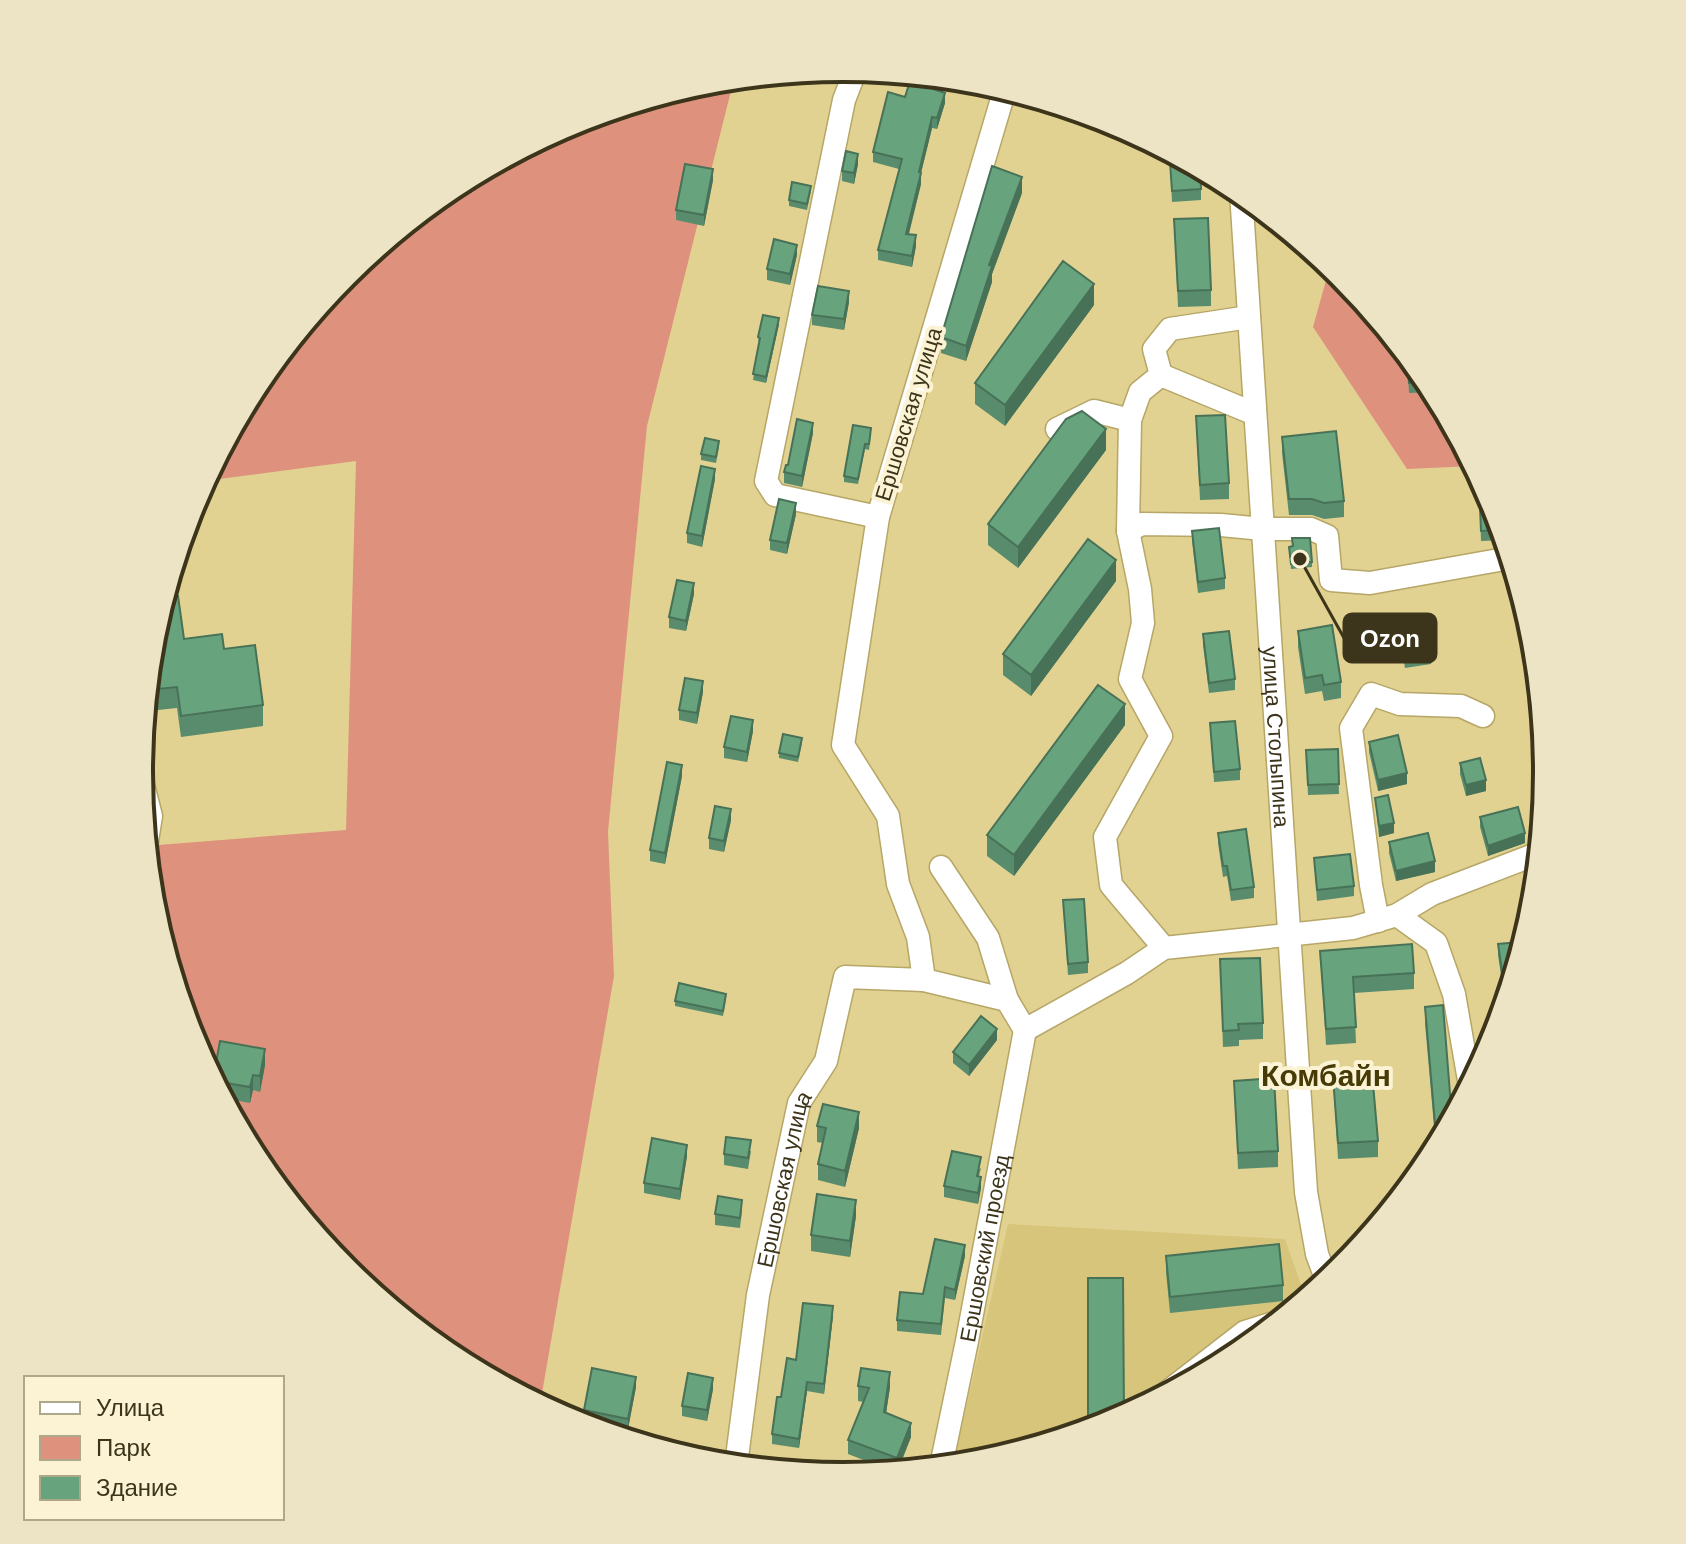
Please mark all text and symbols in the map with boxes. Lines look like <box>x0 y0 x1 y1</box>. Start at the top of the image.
street label: Ершовская улица <box>870 324 947 504</box>
callout: Ozon <box>1344 614 1436 662</box>
text: Ozon <box>1360 625 1420 652</box>
street label: улица Столыпина <box>1258 646 1294 829</box>
district label: Комбайн <box>1261 1059 1391 1092</box>
street label: Ершовская улица <box>752 1085 817 1270</box>
street label: Ершовский проезд <box>955 1152 1015 1344</box>
legend <box>24 1376 284 1520</box>
text: Улица <box>96 1394 165 1421</box>
text: Парк <box>96 1434 151 1461</box>
text: Здание <box>96 1474 178 1501</box>

